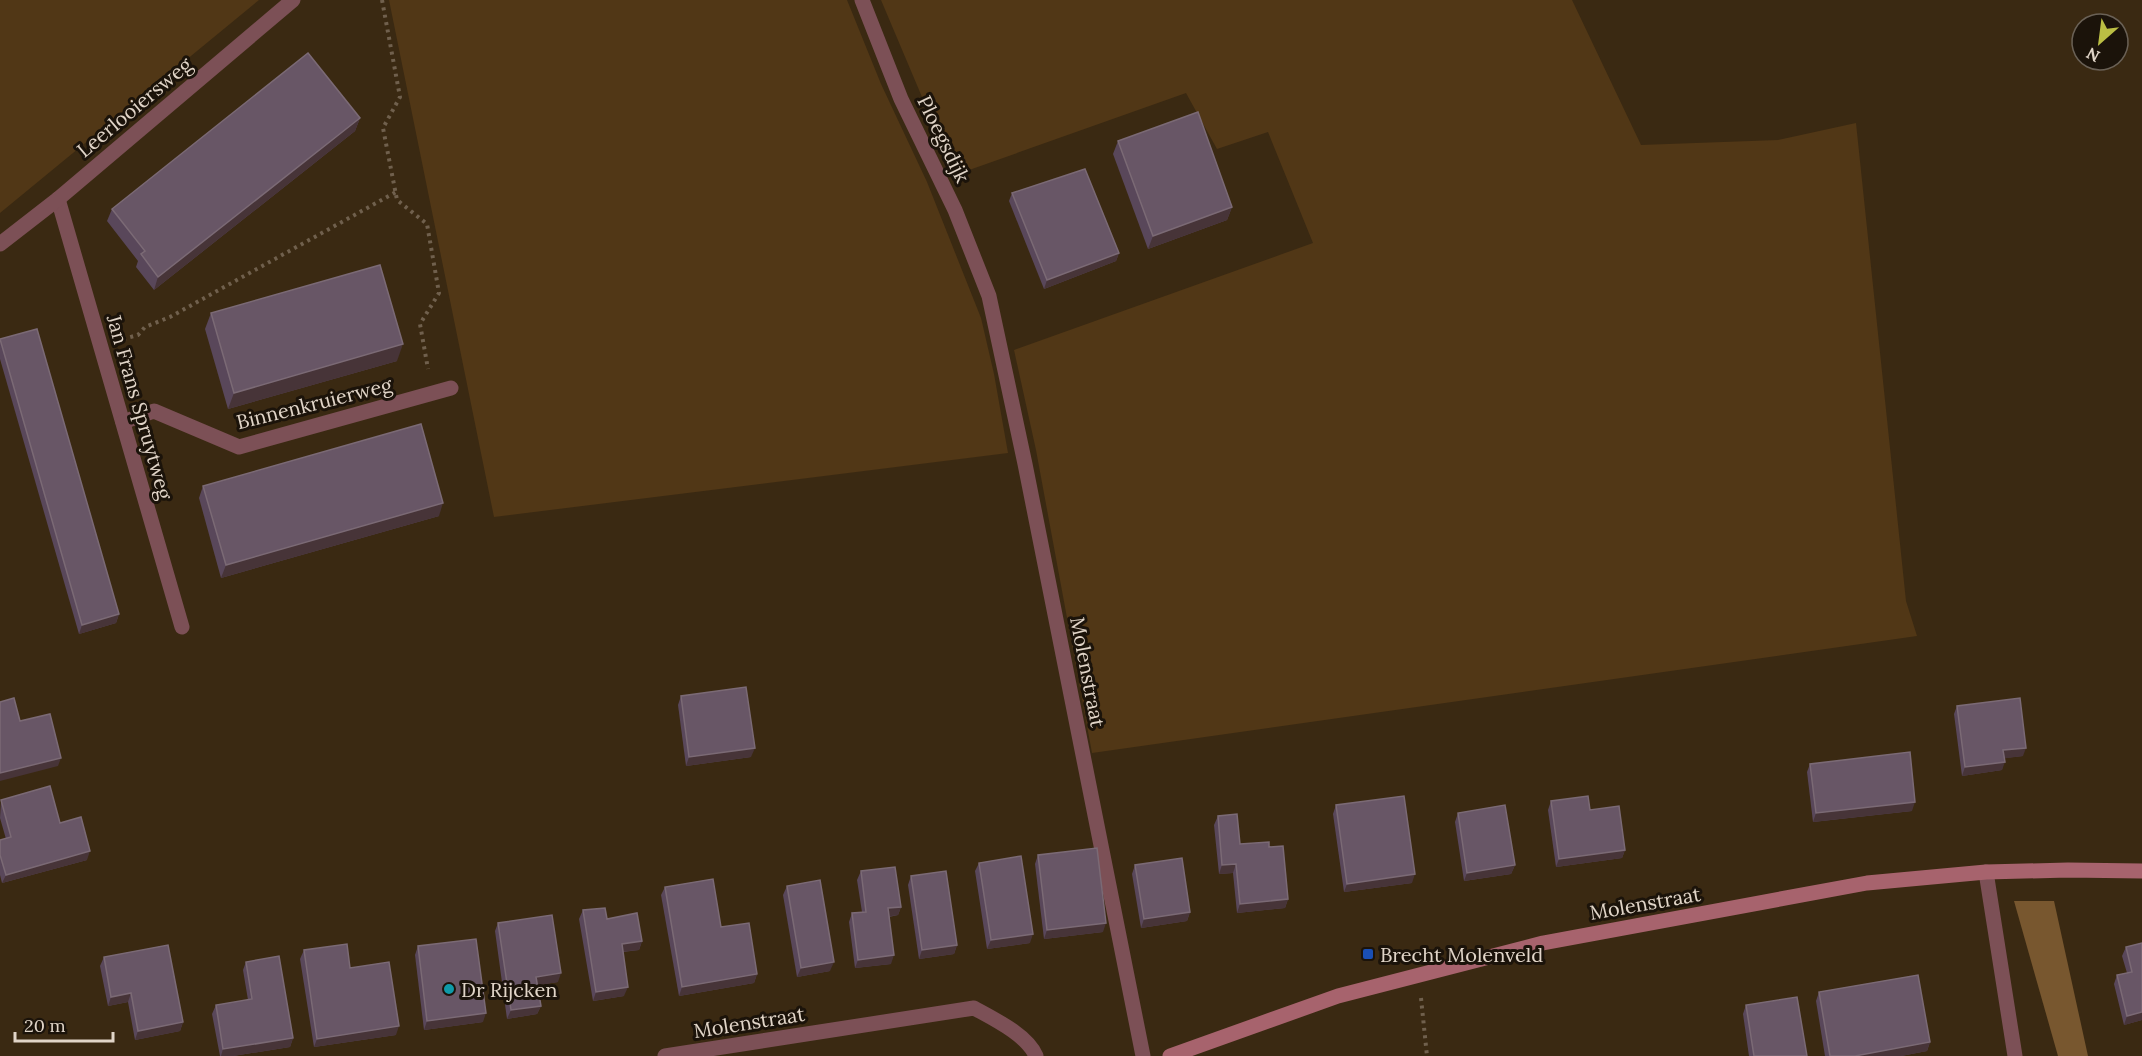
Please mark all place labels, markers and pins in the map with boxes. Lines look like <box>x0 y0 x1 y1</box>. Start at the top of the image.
place label: Brecht Molenveld <box>1380 942 1543 967</box>
marker: Brecht Molenveld <box>1361 947 1375 961</box>
place label: Dr Rijcken <box>461 977 557 1002</box>
marker: Dr Rijcken <box>442 982 456 996</box>

